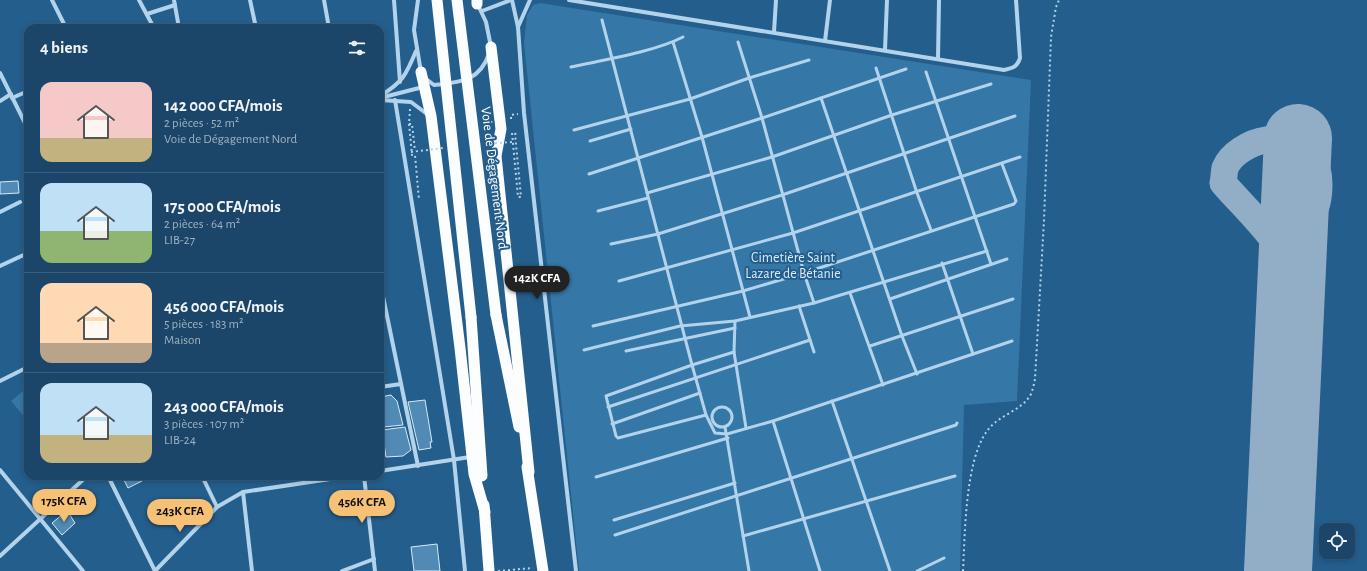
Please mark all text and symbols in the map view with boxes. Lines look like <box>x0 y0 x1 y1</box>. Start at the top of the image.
icon: filters <box>346 37 368 59</box>
text: 4 biens <box>40 39 88 56</box>
text: 142 000 CFA/mois <box>164 97 283 114</box>
icon: home <box>72 98 120 146</box>
street label: Voie de Dégagement Nord <box>478 106 510 250</box>
text: 2 pièces · 52 m² <box>164 117 239 130</box>
text: Voie de Dégagement Nord <box>164 133 297 146</box>
text: 175 000 CFA/mois <box>164 198 281 215</box>
icon: home <box>72 199 120 247</box>
text: 2 pièces · 64 m² <box>164 218 240 231</box>
text: LIB-27 <box>164 234 195 247</box>
park label: Cimetière Saint Lazare de Bétanie <box>745 251 841 281</box>
pin: 142K CFA <box>496 266 578 300</box>
text: 142K CFA <box>513 272 561 285</box>
text: 456 000 CFA/mois <box>164 298 284 315</box>
icon: home <box>72 299 120 347</box>
text: 5 pièces · 183 m² <box>164 318 243 331</box>
text: Maison <box>164 334 201 347</box>
text: 243 000 CFA/mois <box>164 398 284 415</box>
icon: home <box>72 399 120 447</box>
text: 3 pièces · 107 m² <box>164 418 244 431</box>
text: LIB-24 <box>164 434 196 447</box>
pin: 175K CFA <box>23 489 105 523</box>
pin: 456K CFA <box>321 490 403 524</box>
text: 175K CFA <box>41 495 87 508</box>
text: 456K CFA <box>338 496 386 509</box>
pin: 243K CFA <box>139 499 221 533</box>
text: 243K CFA <box>156 505 204 518</box>
map controls <box>1319 523 1355 559</box>
button: locate <box>1319 523 1355 559</box>

